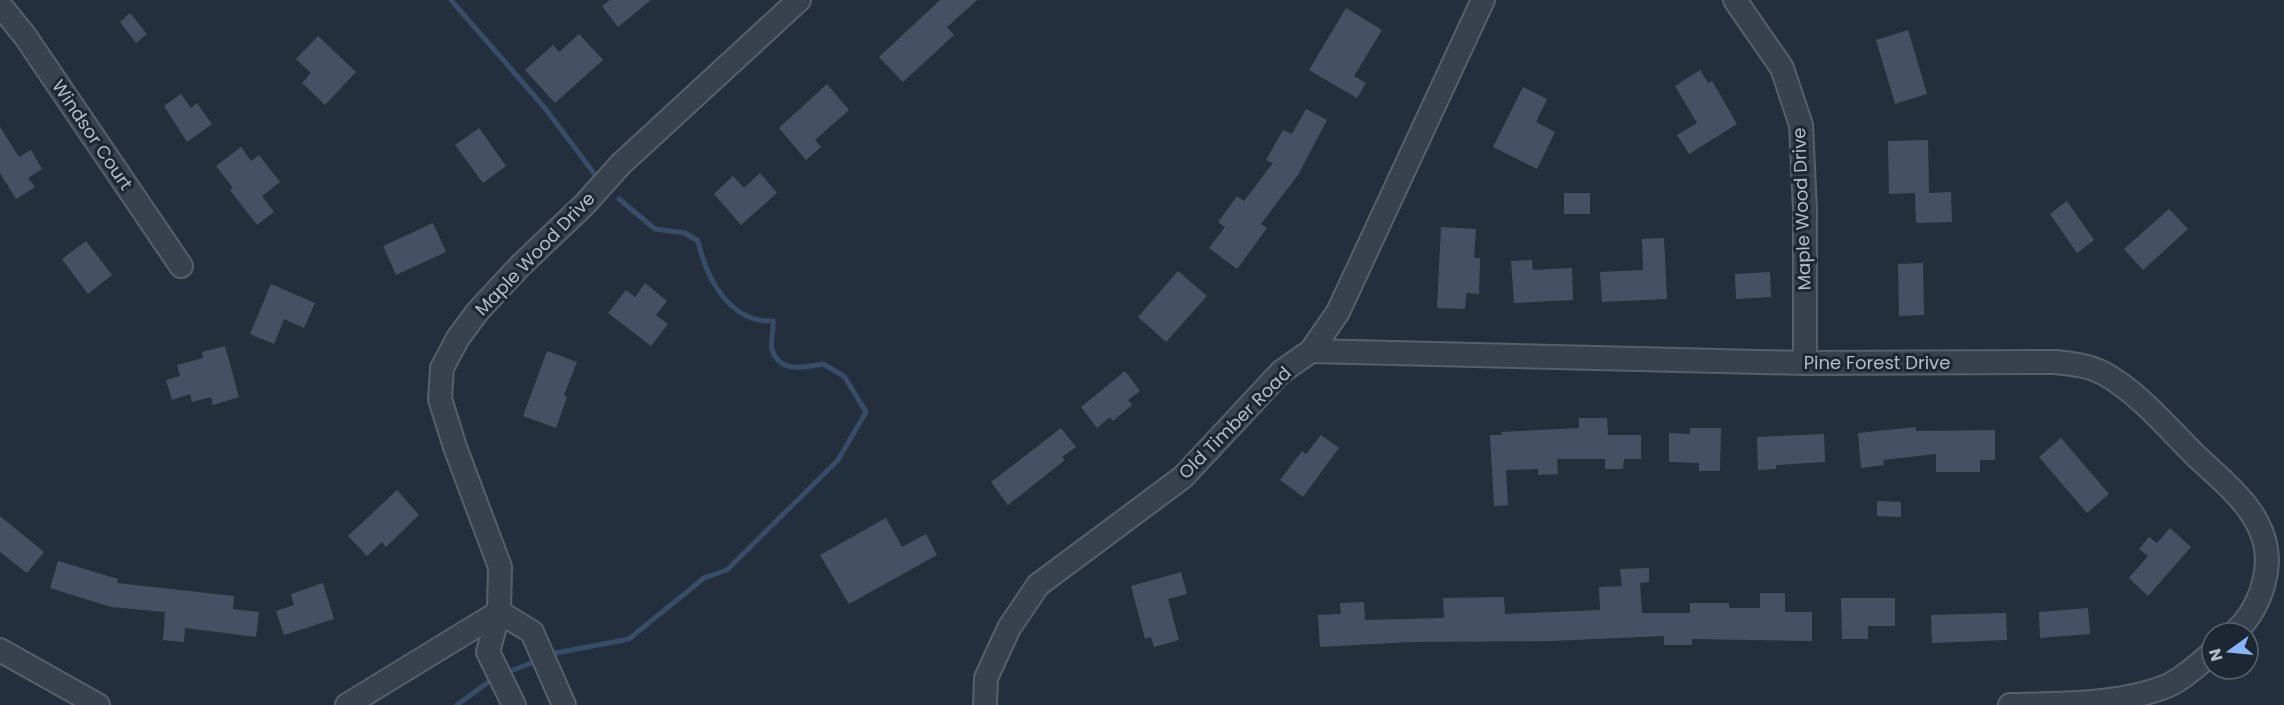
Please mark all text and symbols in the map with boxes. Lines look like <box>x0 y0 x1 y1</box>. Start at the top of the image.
street label: Windsor Court <box>46 75 139 195</box>
street label: Maple Wood Drive <box>1786 127 1817 291</box>
street label: Maple Wood Drive <box>469 186 600 321</box>
street label: Pine Forest Drive <box>1804 350 1950 375</box>
street label: Old Timber Road <box>1173 361 1296 484</box>
north arrow <box>2200 621 2260 681</box>
text: N <box>2203 646 2229 664</box>

